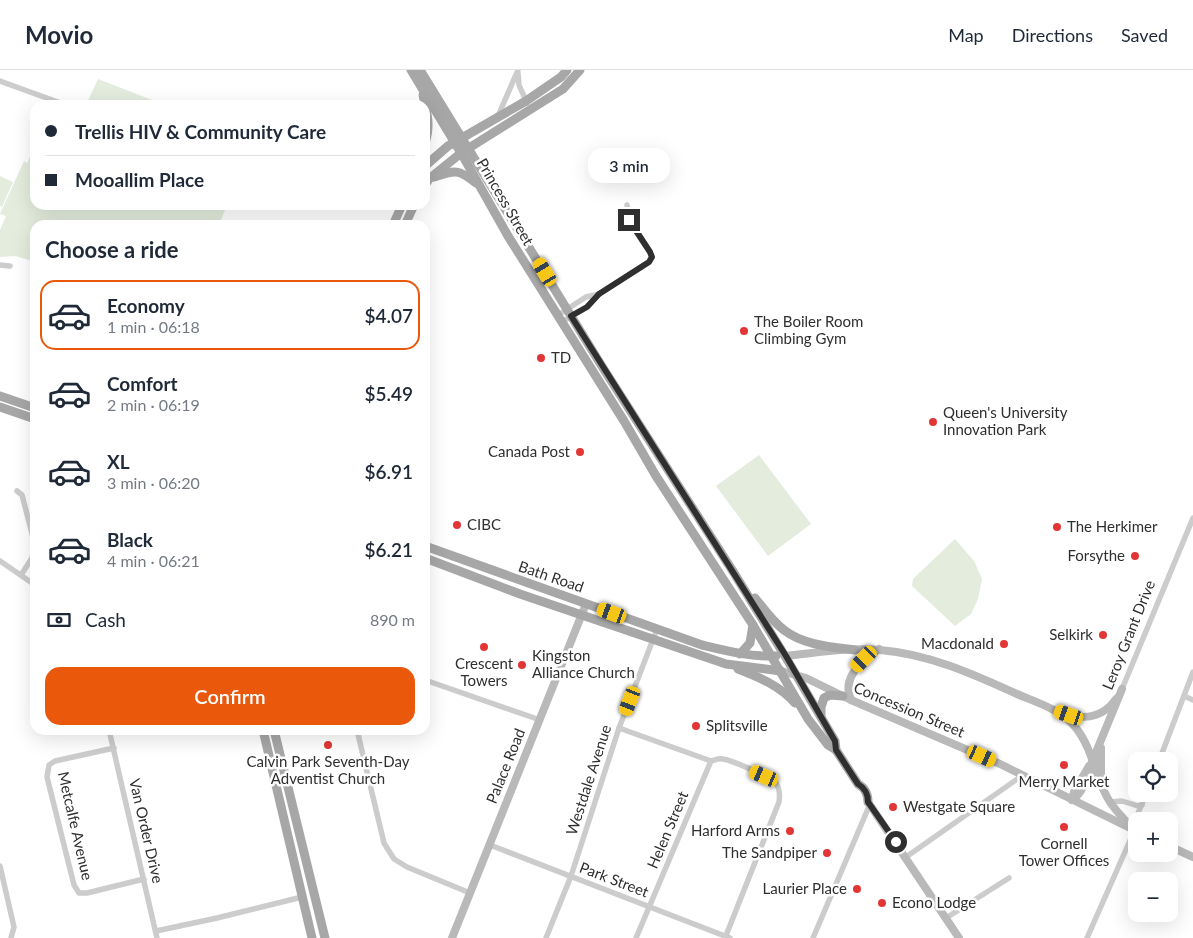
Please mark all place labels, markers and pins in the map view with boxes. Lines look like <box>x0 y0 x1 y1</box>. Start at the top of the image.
place label: The Boiler Room Climbing Gym <box>754 312 863 347</box>
marker: The Boiler Room Climbing Gym <box>738 325 750 337</box>
place label: TD <box>551 348 571 366</box>
marker: TD <box>535 352 547 364</box>
place label: Queen's University Innovation Park <box>943 403 1068 438</box>
marker: Queen's University Innovation Park <box>927 416 939 428</box>
place label: Canada Post <box>488 442 571 460</box>
marker: Canada Post <box>574 446 586 458</box>
place label: CIBC <box>467 515 501 533</box>
place label: The Herkimer <box>1067 517 1158 535</box>
marker: CIBC <box>451 519 463 531</box>
marker: The Herkimer <box>1051 521 1063 533</box>
place label: Forsythe <box>1067 546 1125 564</box>
marker: Forsythe <box>1129 550 1141 562</box>
place label: Selkirk <box>1049 625 1093 643</box>
marker: Selkirk <box>1097 629 1109 641</box>
place label: Macdonald <box>921 634 994 652</box>
marker: Macdonald <box>998 638 1010 650</box>
marker: Crescent Towers <box>478 641 490 653</box>
place label: Kingston Alliance Church <box>532 646 635 681</box>
place label: Crescent Towers <box>455 654 514 689</box>
marker: Kingston Alliance Church <box>516 659 528 671</box>
place label: Splitsville <box>706 716 768 734</box>
marker: Splitsville <box>690 720 702 732</box>
marker: Calvin Park Seventh-Day Adventist Church <box>322 739 334 751</box>
place label: Calvin Park Seventh-Day Adventist Church <box>247 752 410 787</box>
marker: Merry Market <box>1058 759 1070 771</box>
place label: Merry Market <box>1019 772 1110 790</box>
place label: Westgate Square <box>903 797 1015 815</box>
marker: Westgate Square <box>887 801 899 813</box>
place label: Harford Arms <box>691 821 780 839</box>
marker: Cornell Tower Offices <box>1058 821 1070 833</box>
marker: Harford Arms <box>784 825 796 837</box>
place label: Cornell Tower Offices <box>1019 834 1109 869</box>
place label: The Sandpiper <box>722 843 818 861</box>
marker: The Sandpiper <box>821 847 833 859</box>
place label: Laurier Place <box>763 879 847 897</box>
marker: Laurier Place <box>851 883 863 895</box>
place label: Econo Lodge <box>892 893 976 911</box>
marker: Econo Lodge <box>876 897 888 909</box>

